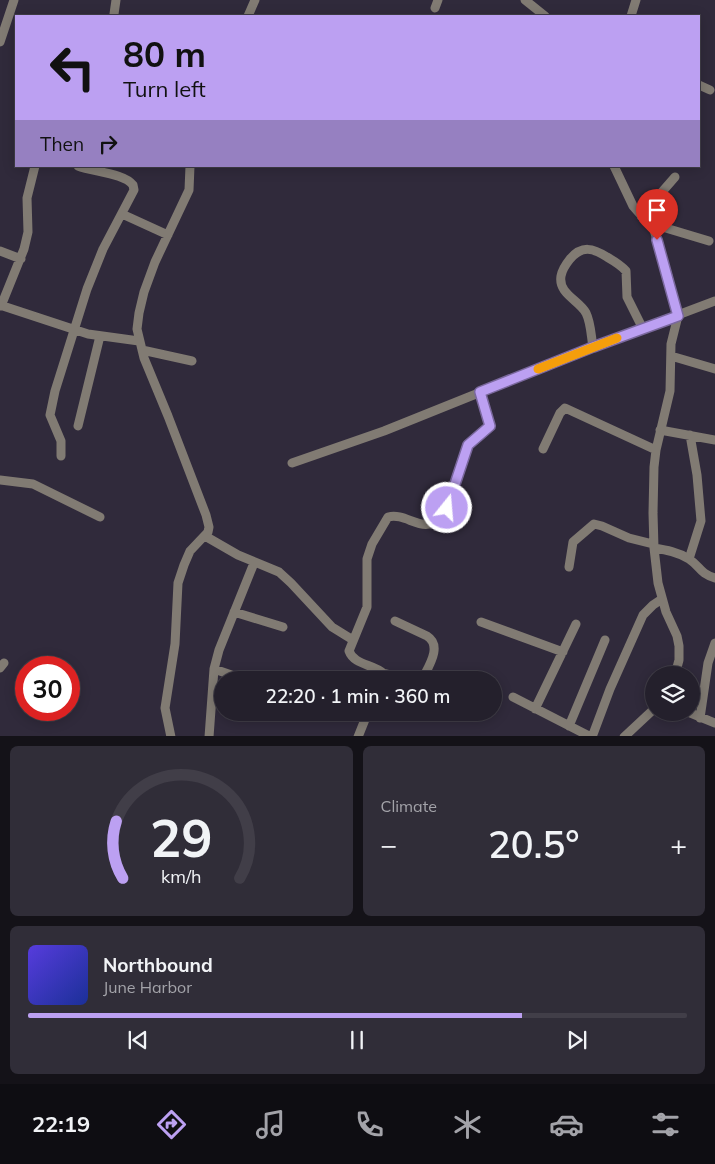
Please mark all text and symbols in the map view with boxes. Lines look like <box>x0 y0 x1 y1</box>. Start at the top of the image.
text: 80 m <box>123 32 206 76</box>
icon: left <box>40 35 105 100</box>
text: Turn left <box>123 75 206 103</box>
icon: right <box>94 130 122 158</box>
text: Then <box>40 132 84 156</box>
pin <box>636 189 678 240</box>
icon: arrive <box>643 196 671 224</box>
position arrow <box>420 481 472 533</box>
speed limit sign: 30 <box>15 656 80 721</box>
map controls <box>645 666 700 721</box>
button: layers <box>645 666 700 721</box>
text: 22:20 · 1 min · 360 m <box>265 684 451 708</box>
text: Climate <box>381 796 437 816</box>
text: 29 <box>150 805 212 870</box>
text: 20.5° <box>488 820 580 868</box>
text: − <box>381 827 397 862</box>
text: + <box>670 827 687 862</box>
text: km/h <box>161 865 201 887</box>
text: Northbound <box>103 953 213 977</box>
text: June Harbor <box>103 977 192 997</box>
icon: previous <box>124 1026 152 1054</box>
icon: pause <box>343 1026 371 1054</box>
icon: next <box>563 1026 591 1054</box>
icon: directions <box>154 1107 189 1142</box>
icon: music <box>253 1107 288 1142</box>
icon: phone <box>352 1107 387 1142</box>
icon: climate <box>450 1107 485 1142</box>
icon: car <box>549 1107 584 1142</box>
icon: filters <box>648 1107 683 1142</box>
text: 22:19 <box>32 1110 90 1138</box>

